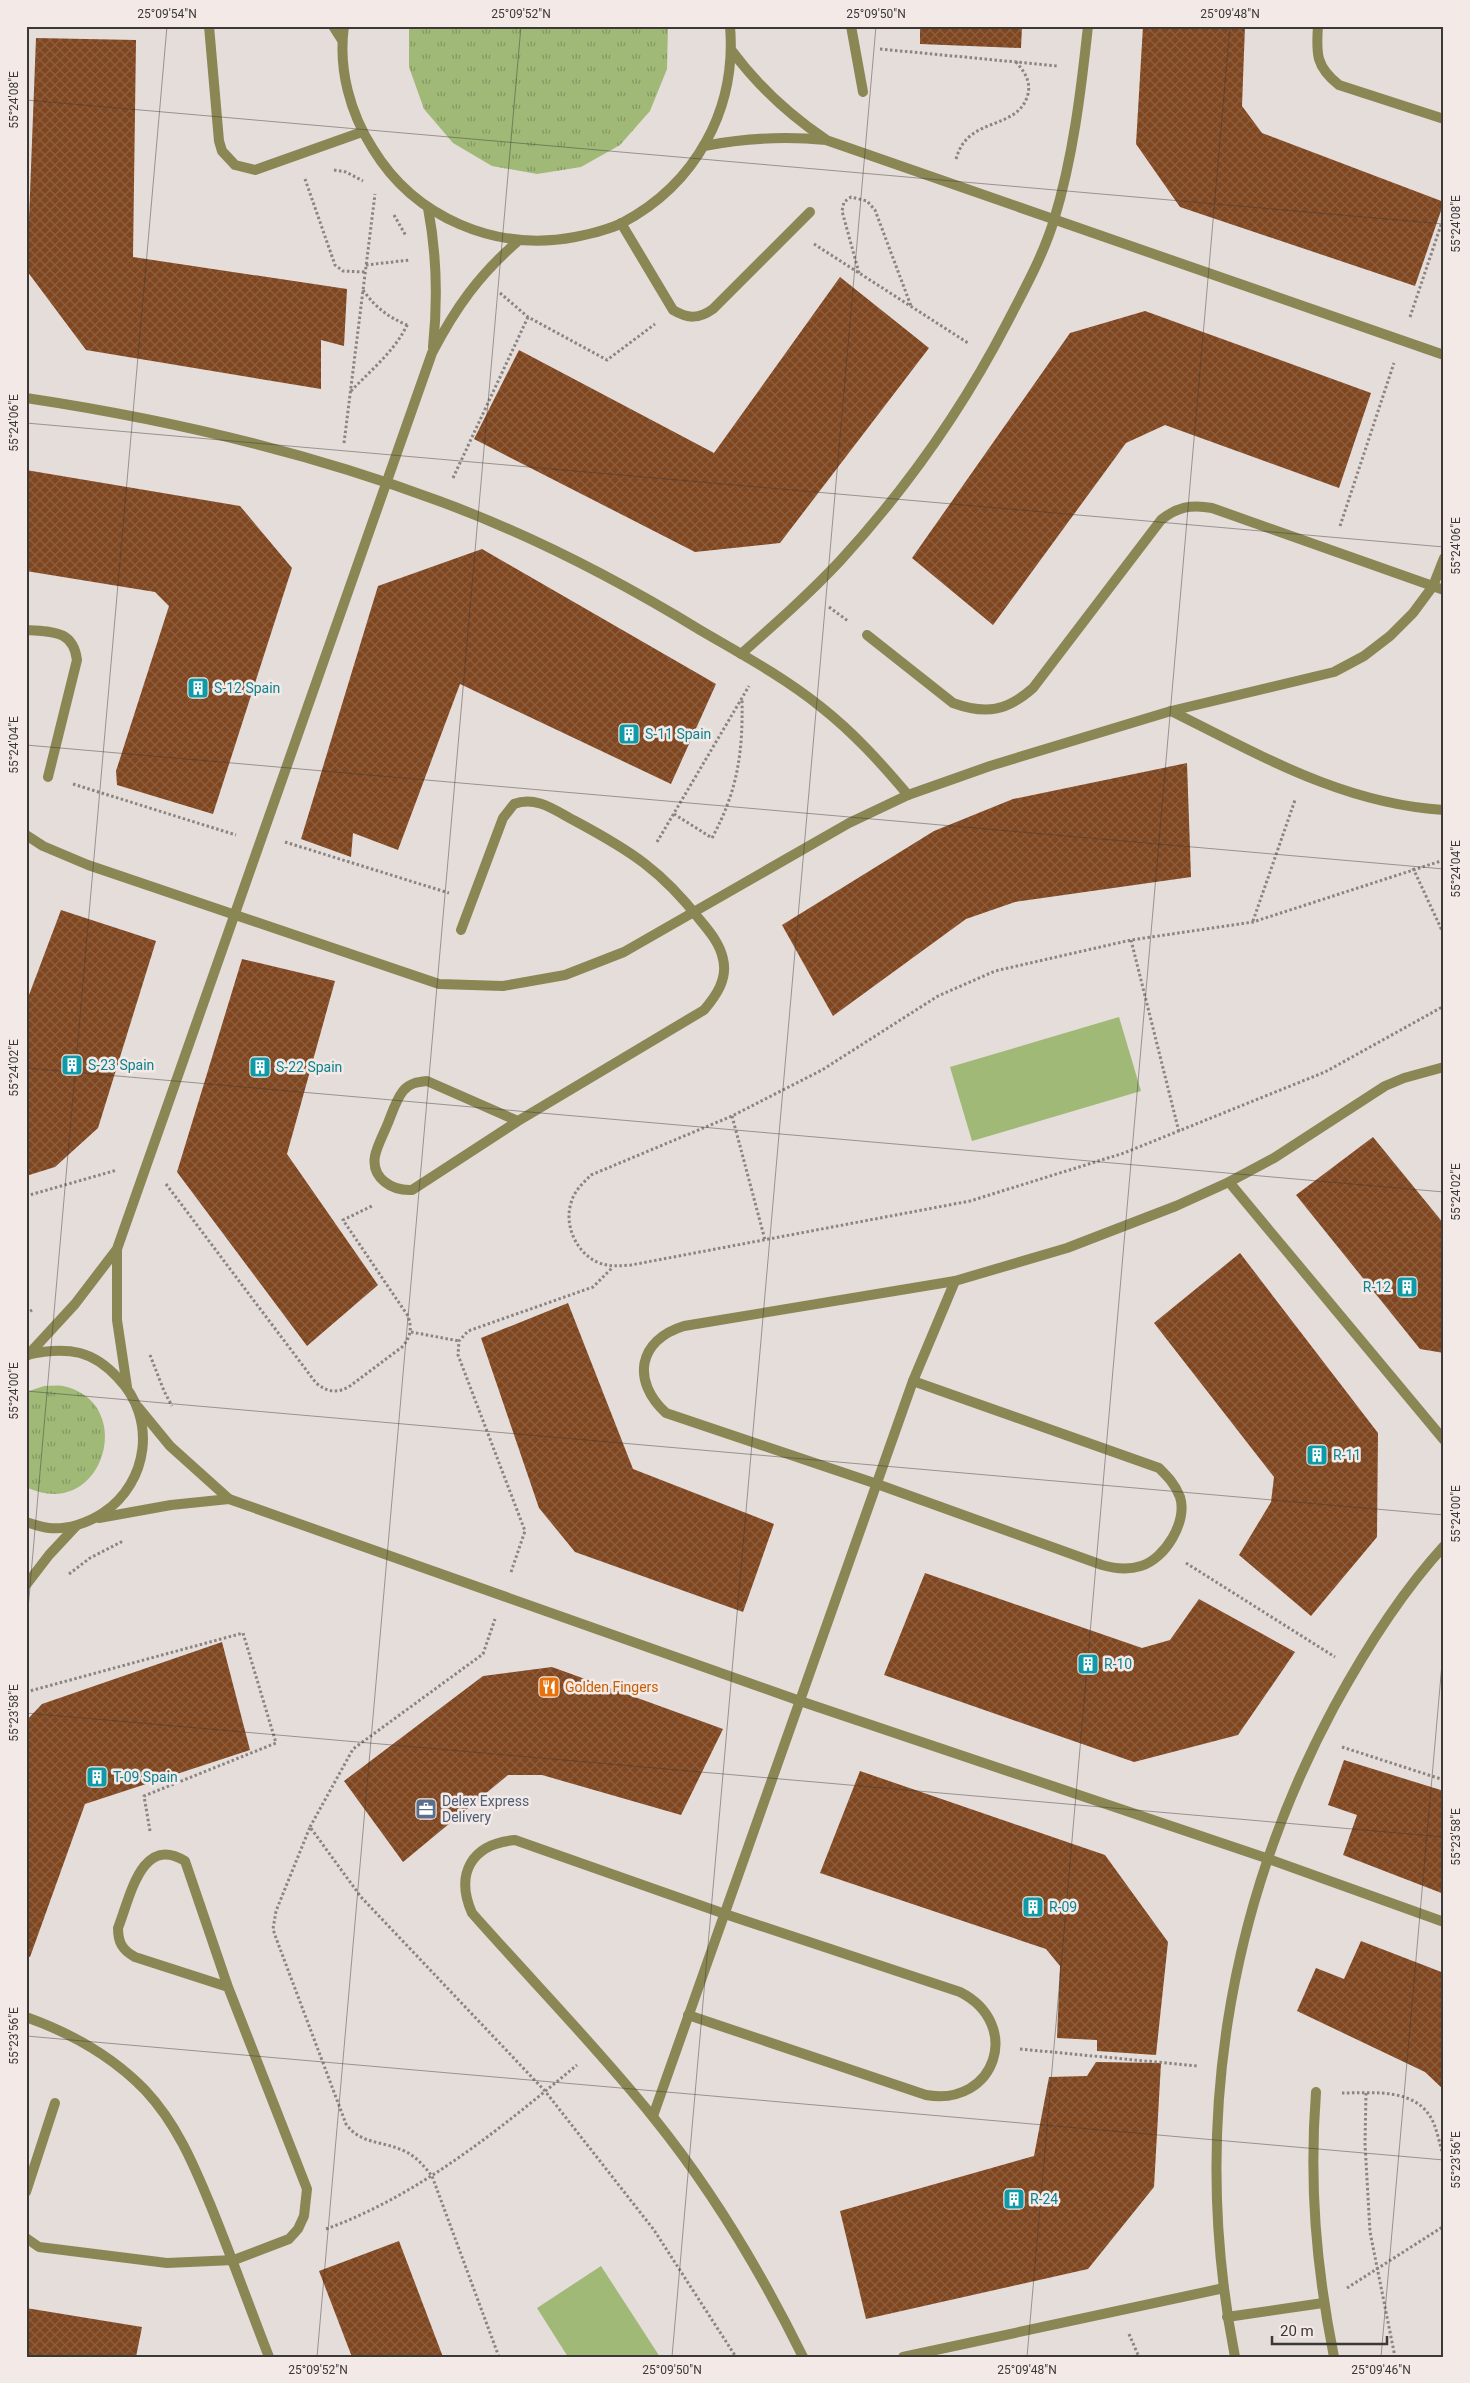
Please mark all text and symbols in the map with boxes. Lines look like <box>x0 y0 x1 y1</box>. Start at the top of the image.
text: 25°09'54"N <box>137 7 197 21</box>
text: 25°09'52"N <box>491 7 551 21</box>
text: 25°09'50"N <box>846 7 906 21</box>
text: 25°09'48"N <box>1200 7 1260 21</box>
text: 55°24'08"E <box>7 71 21 129</box>
text: 55°24'08"E <box>1449 195 1463 253</box>
text: 55°24'06"E <box>7 394 21 452</box>
text: 55°24'06"E <box>1449 517 1463 575</box>
building icon: S-12 Spain <box>186 676 210 700</box>
place label: S-12 Spain <box>214 680 280 696</box>
text: 55°24'04"E <box>7 716 21 774</box>
building icon: S-11 Spain <box>617 722 641 746</box>
place label: S-11 Spain <box>645 726 711 742</box>
text: 55°24'04"E <box>1449 840 1463 898</box>
text: 55°24'02"E <box>7 1039 21 1097</box>
building icon: S-23 Spain <box>60 1053 84 1077</box>
building icon: S-22 Spain <box>248 1055 272 1079</box>
place label: S-23 Spain <box>88 1057 154 1073</box>
place label: S-22 Spain <box>276 1059 342 1075</box>
text: 55°24'02"E <box>1449 1163 1463 1221</box>
building icon: R-12 <box>1395 1275 1419 1299</box>
place label: R-12 <box>1363 1279 1391 1295</box>
text: 55°24'00"E <box>7 1362 21 1420</box>
building icon: R-11 <box>1305 1443 1329 1467</box>
place label: R-11 <box>1333 1447 1361 1463</box>
text: 55°24'00"E <box>1449 1485 1463 1543</box>
building icon: R-10 <box>1076 1652 1100 1676</box>
place label: R-10 <box>1104 1656 1132 1672</box>
restaurant icon: Golden Fingers <box>537 1675 561 1699</box>
place label: Golden Fingers <box>565 1679 659 1695</box>
text: 55°23'58"E <box>7 1684 21 1742</box>
building icon: T-09 Spain <box>85 1765 109 1789</box>
place label: T-09 Spain <box>113 1769 178 1785</box>
place label: Delex Express Delivery <box>442 1793 529 1825</box>
office icon: Delex Express Delivery <box>414 1797 438 1821</box>
text: 55°23'58"E <box>1449 1808 1463 1866</box>
building icon: R-09 <box>1021 1895 1045 1919</box>
place label: R-09 <box>1049 1899 1077 1915</box>
text: 55°23'56"E <box>7 2007 21 2065</box>
text: 55°23'56"E <box>1449 2131 1463 2189</box>
building icon: R-24 <box>1002 2187 1026 2211</box>
place label: R-24 <box>1030 2191 1058 2207</box>
scale bar <box>1272 2313 1388 2345</box>
text: 20 m <box>1280 2322 1314 2340</box>
text: 25°09'52"N <box>288 2363 348 2377</box>
text: 25°09'50"N <box>642 2363 702 2377</box>
text: 25°09'48"N <box>997 2363 1057 2377</box>
text: 25°09'46"N <box>1351 2363 1411 2377</box>

